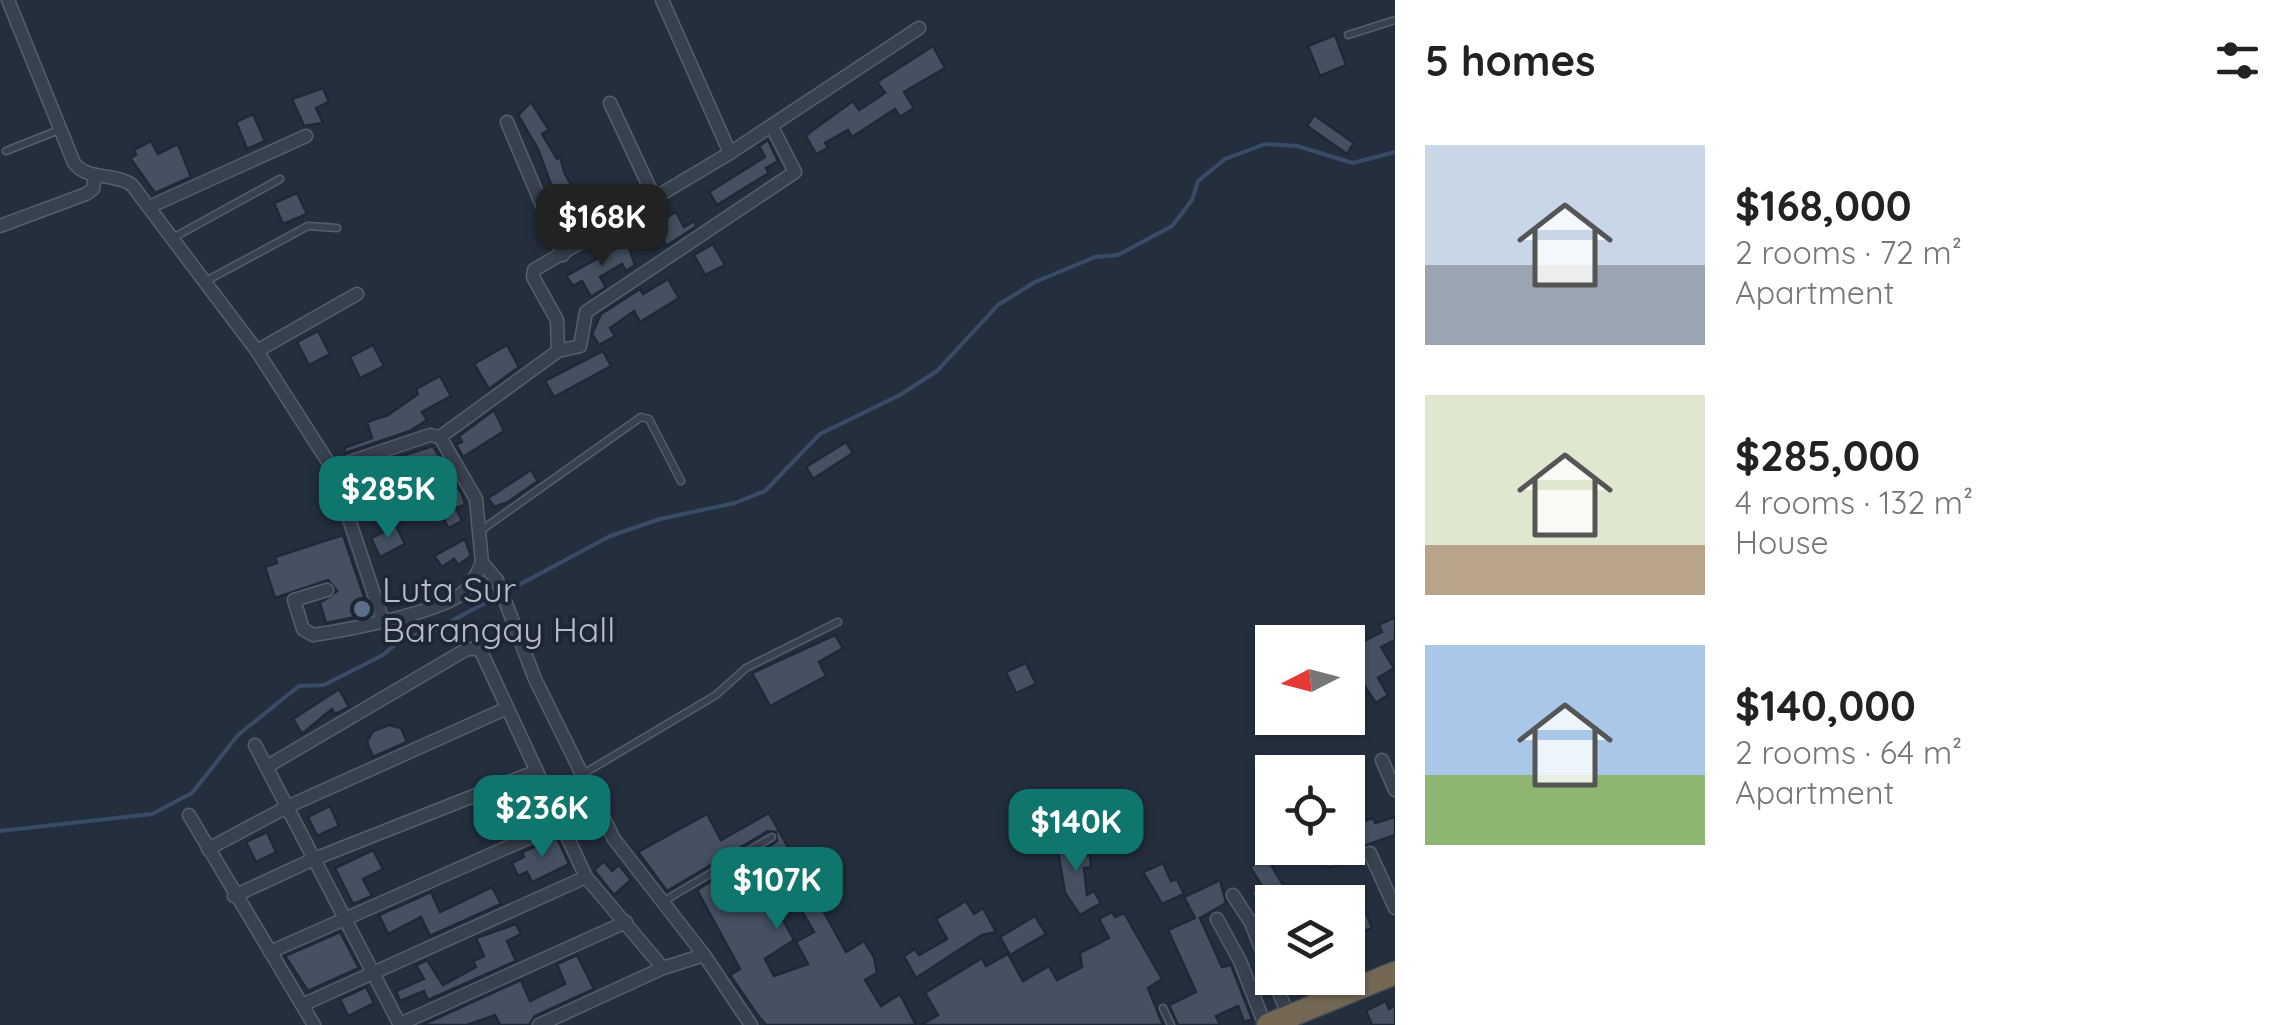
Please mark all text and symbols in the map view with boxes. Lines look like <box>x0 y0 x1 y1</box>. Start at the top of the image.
icon: filters <box>2210 33 2265 88</box>
text: 5 homes <box>1425 34 1596 87</box>
text: $168,000 <box>1735 179 1912 232</box>
pin: $168K <box>532 184 672 269</box>
icon: home <box>1505 185 1625 305</box>
text: $168K <box>558 196 646 236</box>
text: 2 rooms · 72 m² <box>1735 232 1962 272</box>
text: Apartment <box>1735 272 1894 312</box>
text: $285,000 <box>1735 429 1920 482</box>
icon: home <box>1505 435 1625 555</box>
pin: $285K <box>318 456 458 541</box>
text: $285K <box>341 468 435 508</box>
text: 4 rooms · 132 m² <box>1735 482 1973 522</box>
text: House <box>1735 522 1829 562</box>
place label: Luta Sur Barangay Hall <box>382 567 615 651</box>
marker: Luta Sur Barangay Hall <box>351 598 373 620</box>
north arrow <box>1255 625 1365 735</box>
map controls <box>1255 625 1365 995</box>
text: $140,000 <box>1735 679 1916 732</box>
icon: home <box>1505 685 1625 805</box>
text: 2 rooms · 64 m² <box>1735 732 1962 772</box>
button: locate <box>1255 755 1365 865</box>
text: Apartment <box>1735 772 1894 812</box>
pin: $236K <box>472 775 612 860</box>
text: $236K <box>495 787 589 827</box>
pin: $140K <box>1006 789 1146 874</box>
text: $140K <box>1031 801 1121 841</box>
pin: $107K <box>707 847 847 932</box>
text: $107K <box>733 859 821 899</box>
button: layers <box>1255 885 1365 995</box>

